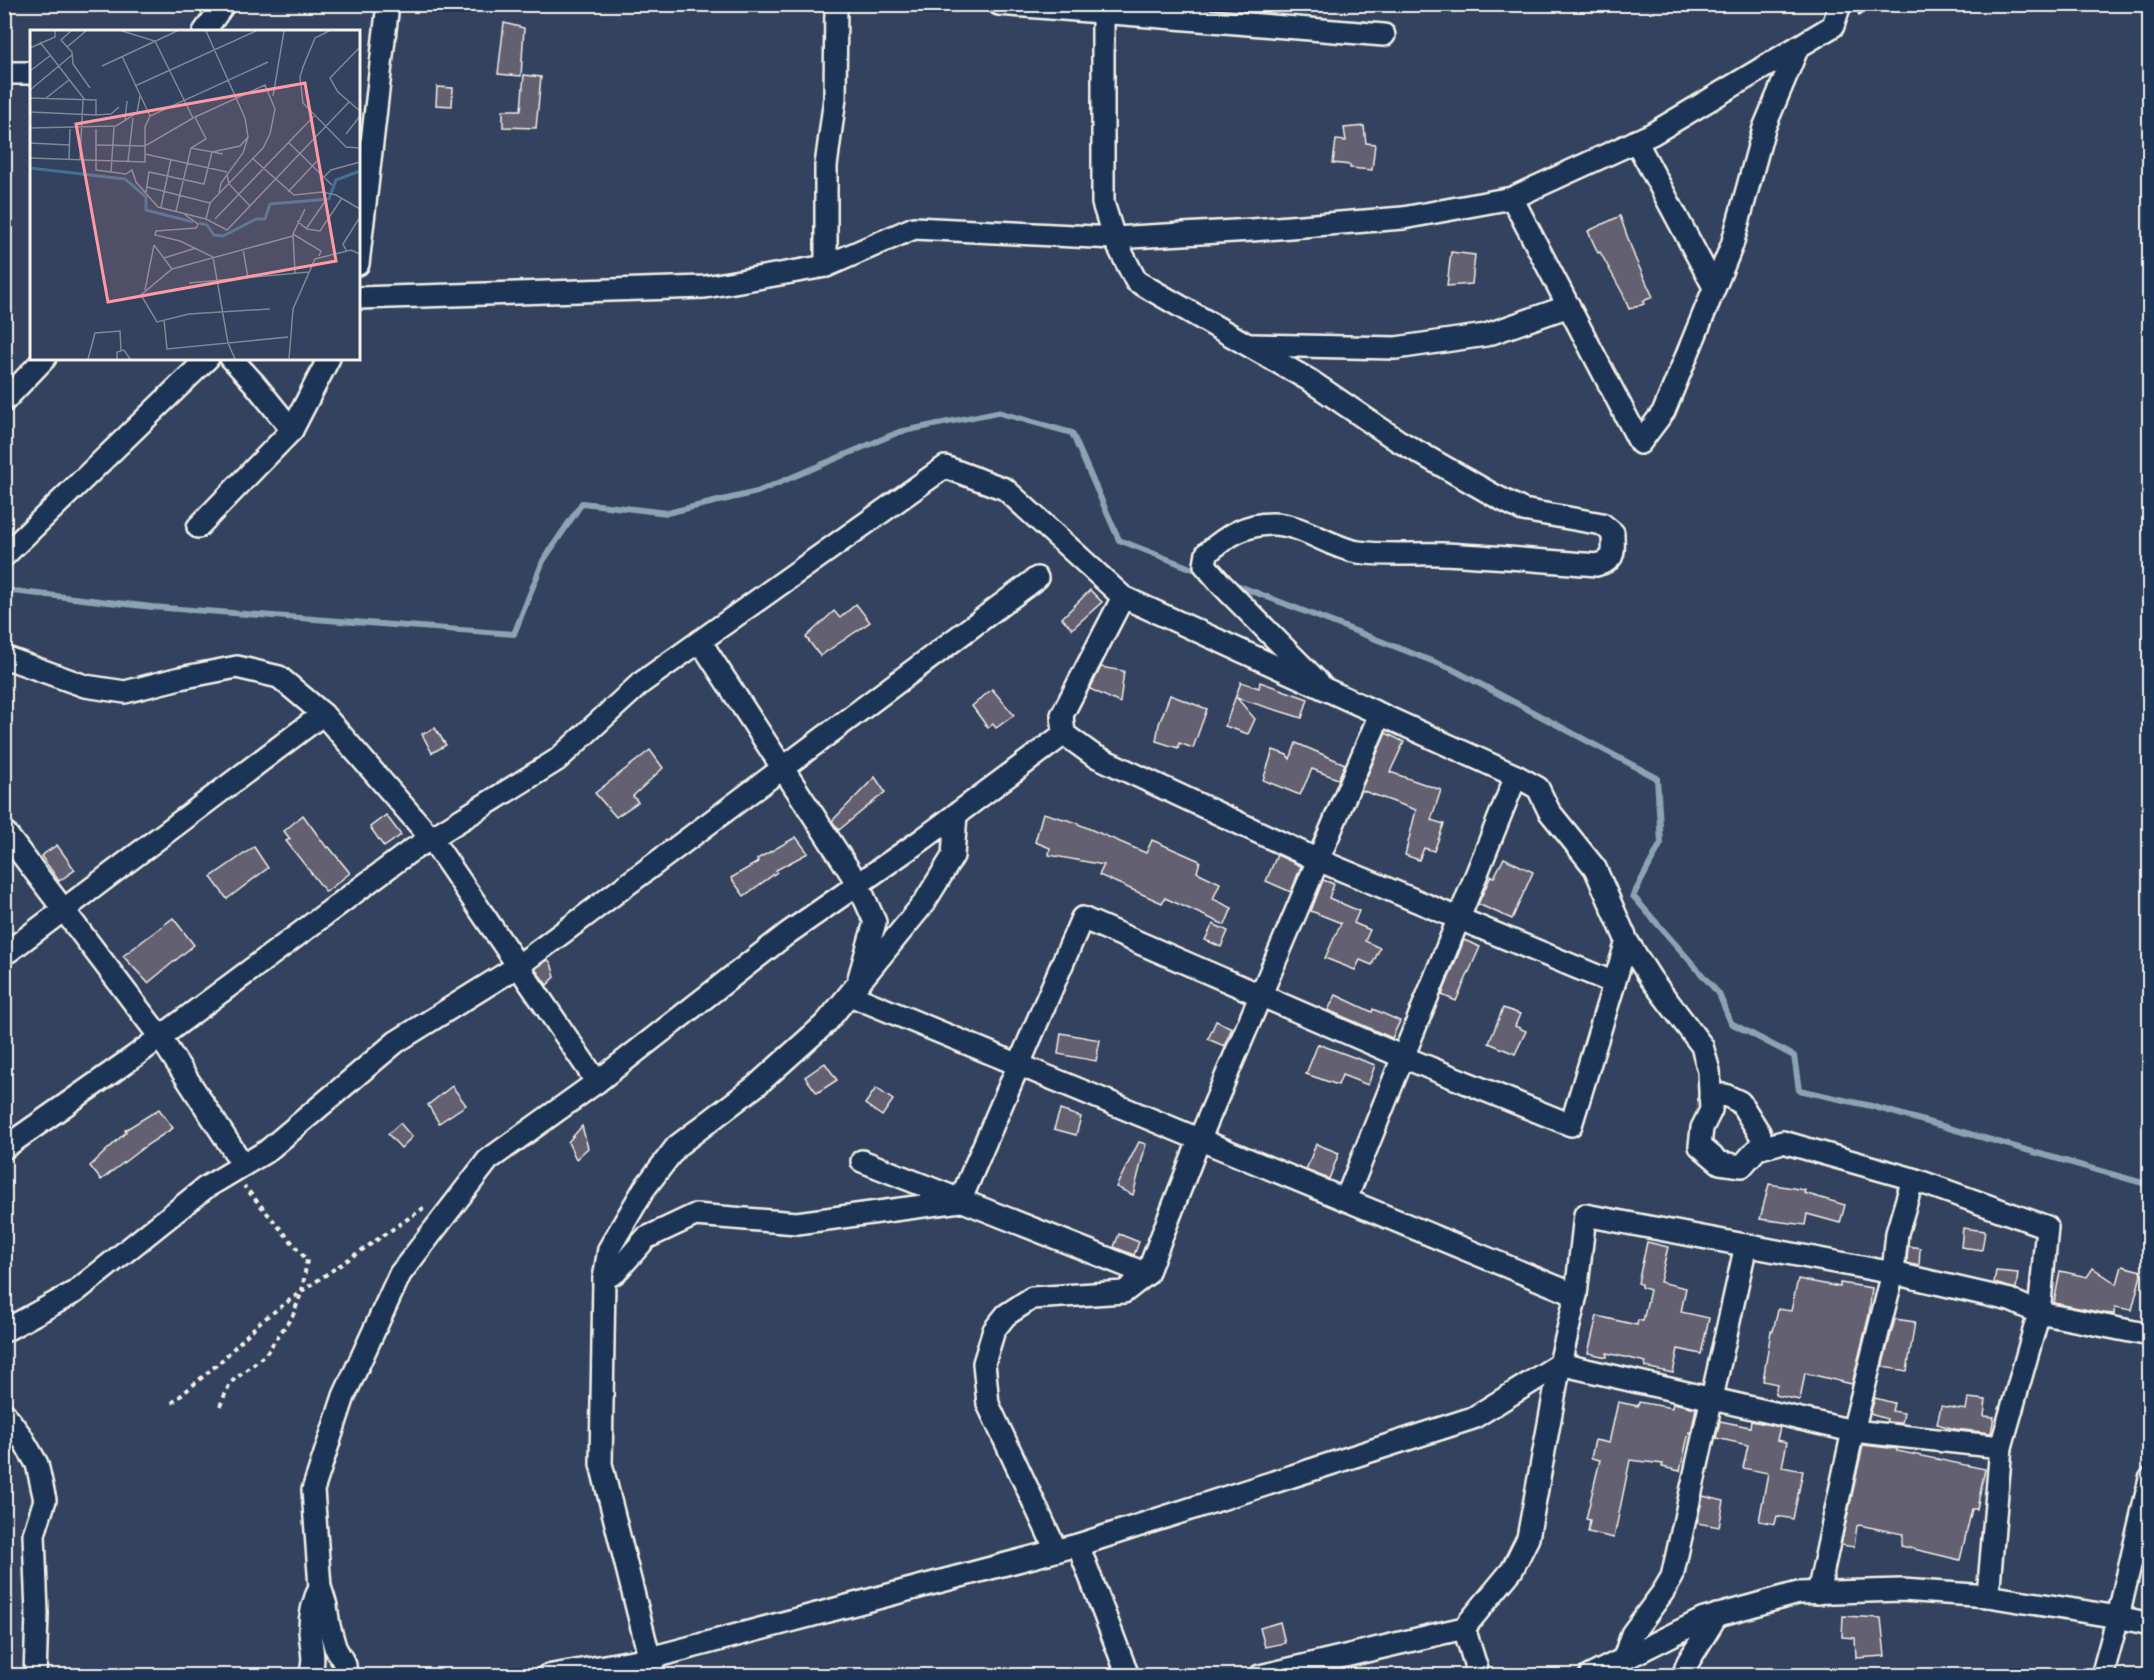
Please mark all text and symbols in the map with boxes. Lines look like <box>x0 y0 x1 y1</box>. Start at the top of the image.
inset map <box>30 30 360 360</box>

